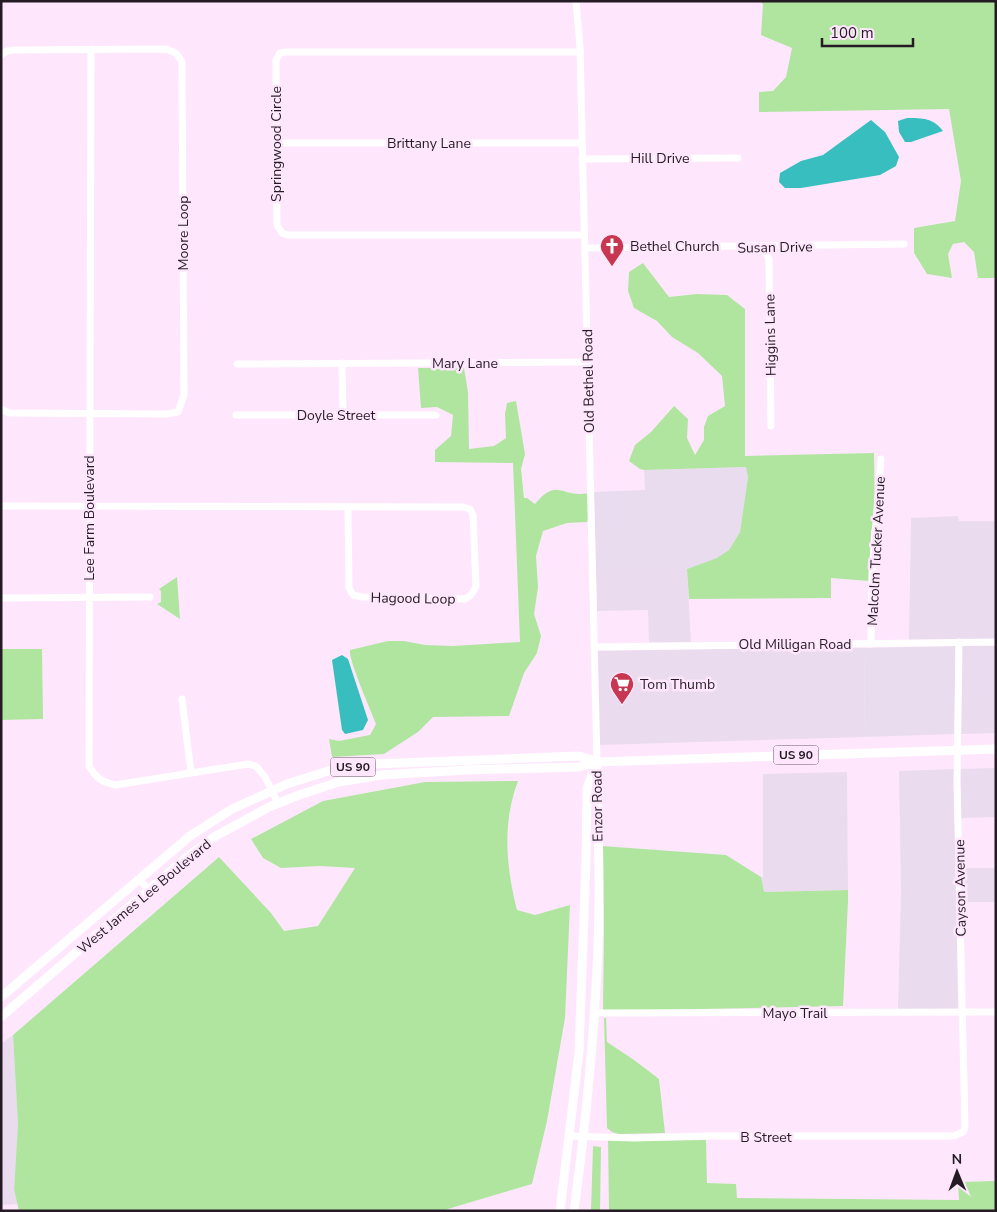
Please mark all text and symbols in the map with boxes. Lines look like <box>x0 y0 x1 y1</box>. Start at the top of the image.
scale bar <box>822 15 913 47</box>
text: 100 m <box>830 23 874 43</box>
street label: Springwood Circle <box>267 86 286 202</box>
street label: Brittany Lane <box>387 134 471 153</box>
street label: Hill Drive <box>631 149 690 168</box>
street label: Moore Loop <box>174 196 193 270</box>
church icon: Bethel Church <box>599 233 625 267</box>
place label: Bethel Church <box>630 237 720 256</box>
street label: Susan Drive <box>737 237 813 258</box>
street label: Higgins Lane <box>760 294 781 376</box>
street label: Old Bethel Road <box>578 329 599 433</box>
street label: Mary Lane <box>432 354 498 373</box>
street label: Doyle Street <box>297 406 375 425</box>
street label: Lee Farm Boulevard <box>80 455 99 581</box>
street label: Malcolm Tucker Avenue <box>863 476 890 626</box>
street label: Hagood Loop <box>370 588 456 609</box>
street label: Old Milligan Road <box>738 635 852 654</box>
supermarket icon: Tom Thumb <box>609 671 635 705</box>
place label: Tom Thumb <box>640 675 715 694</box>
road number: US 90 <box>774 746 818 764</box>
road number: US 90 <box>330 758 376 776</box>
street label: Enzor Road <box>587 770 608 842</box>
street label: West James Lee Boulevard <box>73 835 215 958</box>
street label: Cayson Avenue <box>950 839 971 937</box>
street label: Mayo Trail <box>763 1004 828 1023</box>
street label: B Street <box>740 1128 792 1147</box>
north arrow <box>932 1147 982 1197</box>
text: N <box>951 1150 962 1169</box>

